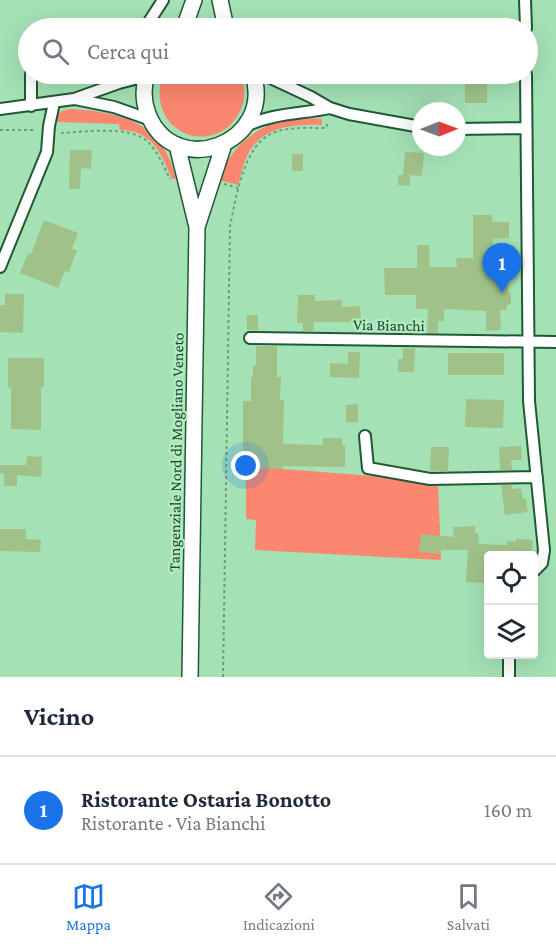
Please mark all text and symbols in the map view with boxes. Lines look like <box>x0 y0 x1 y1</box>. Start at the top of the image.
search box <box>18 18 538 84</box>
icon: search <box>39 35 72 68</box>
text: Cerca qui <box>87 39 169 64</box>
north arrow <box>412 102 466 156</box>
pin: 1 <box>482 244 522 293</box>
street label: Via Bianchi <box>353 316 425 334</box>
street label: Tangenziale Nord di Mogliano Veneto <box>165 332 188 572</box>
your location <box>231 451 260 480</box>
map controls <box>484 551 538 659</box>
button: locate <box>484 551 538 605</box>
button: layers <box>484 605 538 659</box>
text: Vicino <box>24 702 94 731</box>
text: Ristorante Ostaria Bonotto <box>81 787 331 812</box>
text: 1 <box>40 799 47 821</box>
text: 160 m <box>484 799 532 821</box>
text: Ristorante · Via Bianchi <box>81 812 266 834</box>
tab: Mappa <box>66 880 111 933</box>
tab: Indicazioni <box>243 880 315 933</box>
tab: Salvati <box>447 880 490 933</box>

